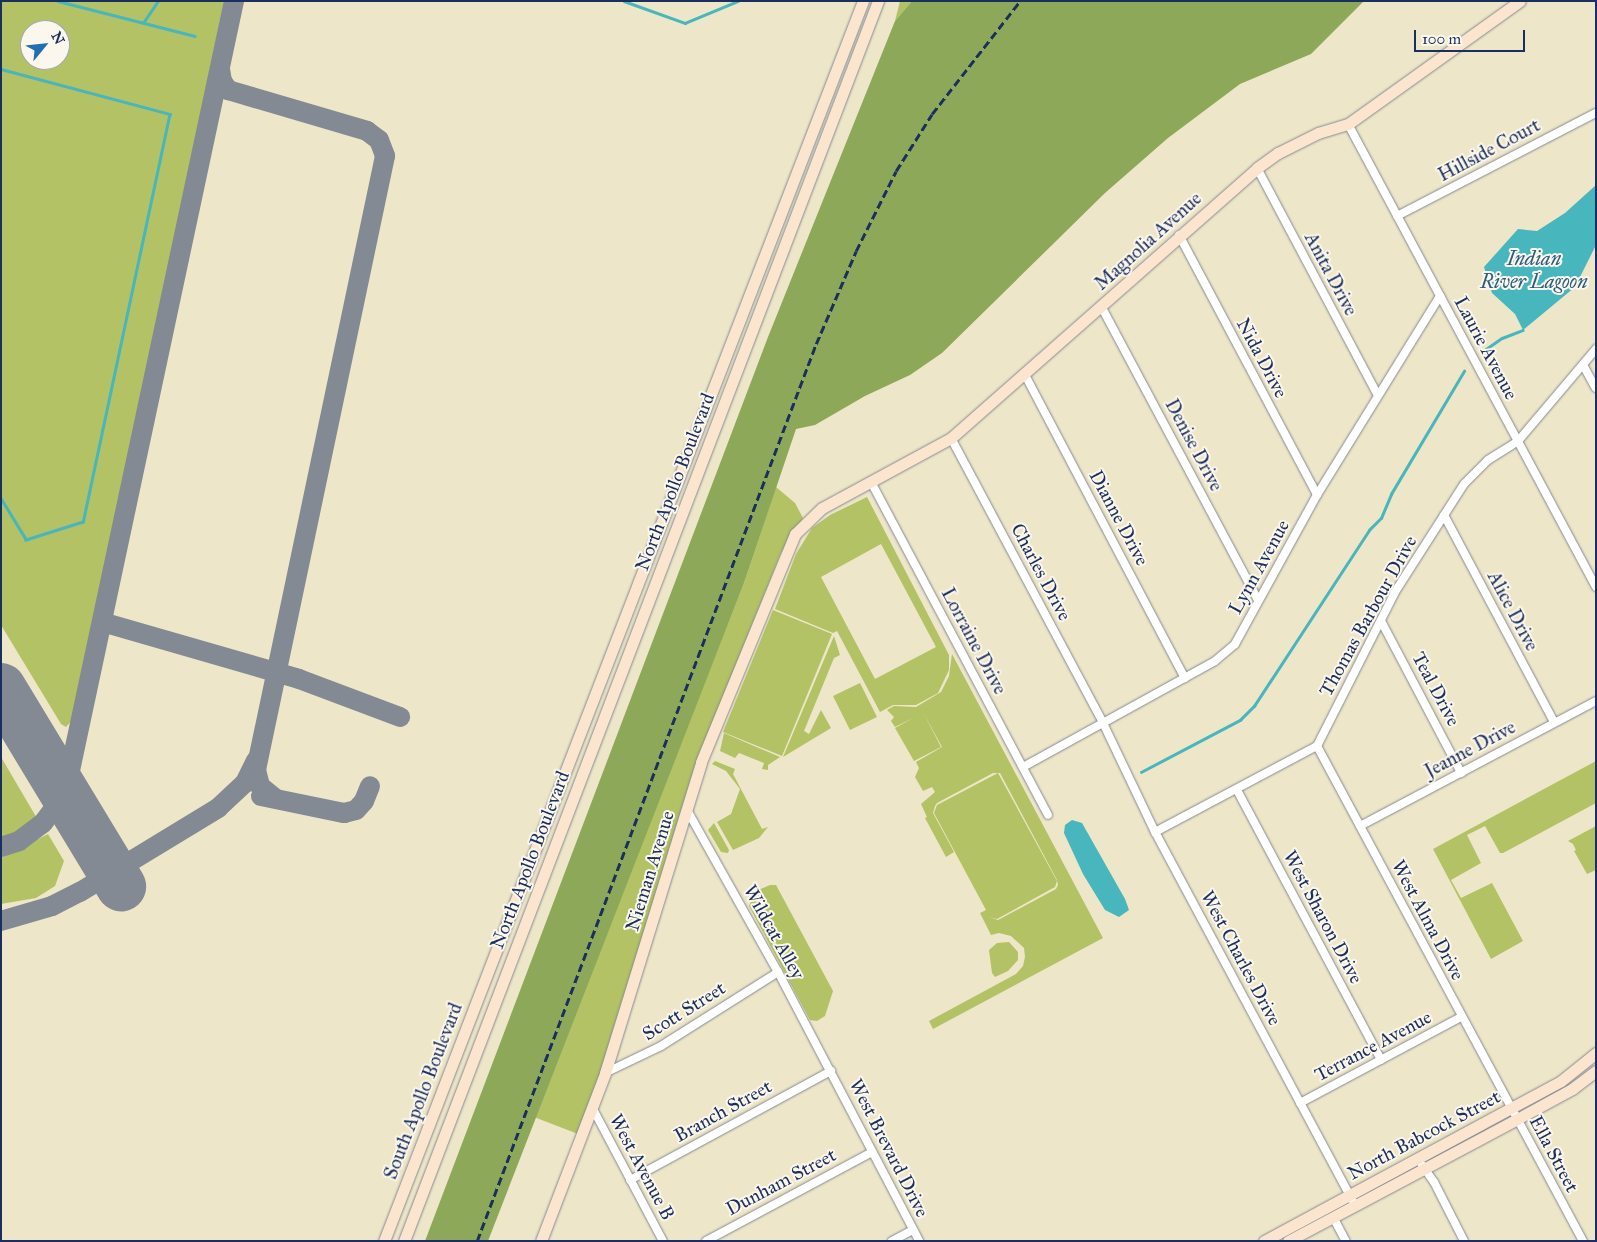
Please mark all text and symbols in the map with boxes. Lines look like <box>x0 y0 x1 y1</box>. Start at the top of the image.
north arrow <box>20 20 70 70</box>
scale bar <box>1417 20 1528 52</box>
text: N <box>48 29 68 47</box>
text: 100 m <box>1422 30 1461 48</box>
street label: Hillside Court <box>1434 114 1544 186</box>
street label: Magnolia Avenue <box>1090 187 1206 295</box>
street label: Anita Drive <box>1300 228 1362 320</box>
water label: Indian River Lagoon <box>1480 247 1588 294</box>
street label: Laurie Avenue <box>1449 293 1523 403</box>
street label: Nida Drive <box>1232 314 1292 402</box>
street label: North Apollo Boulevard <box>631 390 719 574</box>
street label: Denise Drive <box>1160 395 1228 495</box>
street label: Dianne Drive <box>1084 466 1154 570</box>
street label: Lynn Avenue <box>1224 516 1294 618</box>
street label: Charles Drive <box>1006 520 1076 624</box>
street label: Thomas Barbour Drive <box>1314 532 1422 700</box>
street label: Alice Drive <box>1483 567 1543 655</box>
street label: Lorraine Drive <box>936 584 1012 698</box>
street label: Teal Drive <box>1407 648 1465 730</box>
street label: Jeanne Drive <box>1421 716 1519 782</box>
street label: North Apollo Boulevard <box>486 768 574 952</box>
street label: Nieman Avenue <box>621 808 679 934</box>
street label: West Sharon Drive <box>1278 847 1368 987</box>
street label: West Alma Drive <box>1387 856 1469 984</box>
street label: Wildcat Alley <box>739 881 809 983</box>
street label: West Charles Drive <box>1196 887 1286 1029</box>
street label: Scott Street <box>638 977 730 1045</box>
street label: South Apollo Boulevard <box>379 1000 467 1182</box>
street label: Terrance Avenue <box>1311 1006 1435 1086</box>
street label: Branch Street <box>670 1075 776 1147</box>
street label: West Brevard Drive <box>844 1075 934 1221</box>
street label: North Babcock Street <box>1344 1085 1504 1185</box>
street label: West Avenue B <box>605 1110 679 1224</box>
street label: Ella Street <box>1524 1112 1584 1196</box>
street label: Dunham Street <box>722 1143 840 1221</box>

